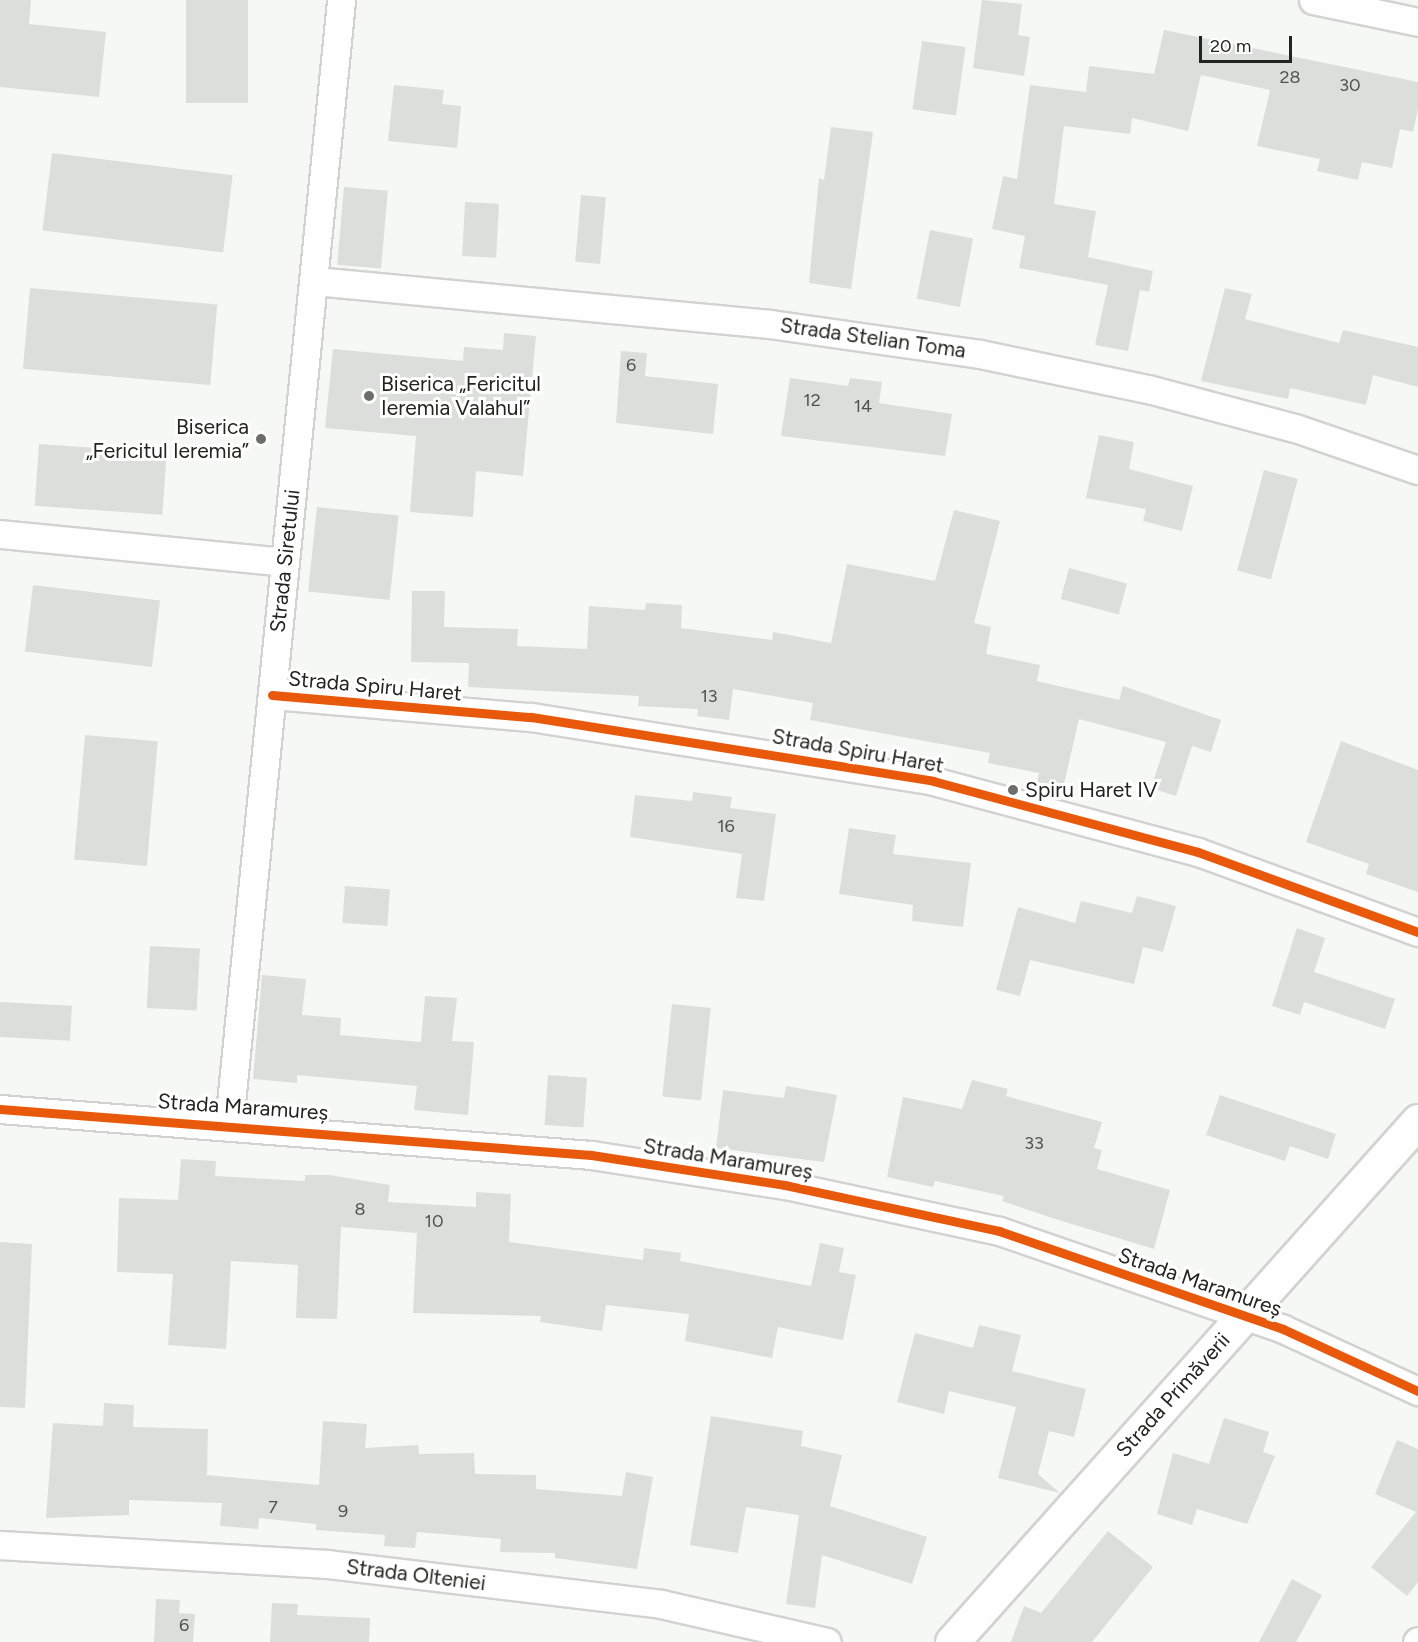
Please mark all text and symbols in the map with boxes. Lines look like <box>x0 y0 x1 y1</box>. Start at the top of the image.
scale bar <box>1202 24 1295 62</box>
text: 20 m <box>1210 35 1251 57</box>
house number: 28 <box>1279 66 1301 88</box>
house number: 30 <box>1339 74 1361 96</box>
street label: Strada Stelian Toma <box>779 312 967 364</box>
house number: 6 <box>626 354 636 376</box>
place label: Biserica „Fericitul Ieremia Valahul” <box>381 371 541 421</box>
marker: Biserica „Fericitul Ieremia Valahul” <box>362 389 376 403</box>
house number: 12 <box>803 389 821 411</box>
house number: 14 <box>854 395 872 417</box>
place label: Biserica „Fericitul Ieremia” <box>86 414 249 464</box>
marker: Biserica „Fericitul Ieremia” <box>254 432 268 446</box>
street label: Strada Siretului <box>265 488 305 634</box>
street label: Strada Spiru Haret <box>287 666 463 706</box>
house number: 13 <box>700 685 718 707</box>
street label: Strada Spiru Haret <box>770 723 946 779</box>
place label: Spiru Haret IV <box>1025 777 1158 803</box>
marker: Spiru Haret IV <box>1006 783 1020 797</box>
house number: 16 <box>717 815 735 837</box>
street label: Strada Maramureș <box>157 1088 329 1126</box>
house number: 33 <box>1024 1132 1044 1154</box>
street label: Strada Maramureș <box>642 1133 814 1185</box>
house number: 8 <box>354 1198 366 1220</box>
house number: 10 <box>425 1210 443 1232</box>
street label: Strada Maramureș <box>1115 1242 1285 1322</box>
street label: Strada Primăverii <box>1111 1328 1235 1462</box>
house number: 7 <box>268 1496 278 1518</box>
house number: 9 <box>338 1500 348 1522</box>
street label: Strada Olteniei <box>345 1554 487 1596</box>
house number: 6 <box>179 1614 189 1636</box>

